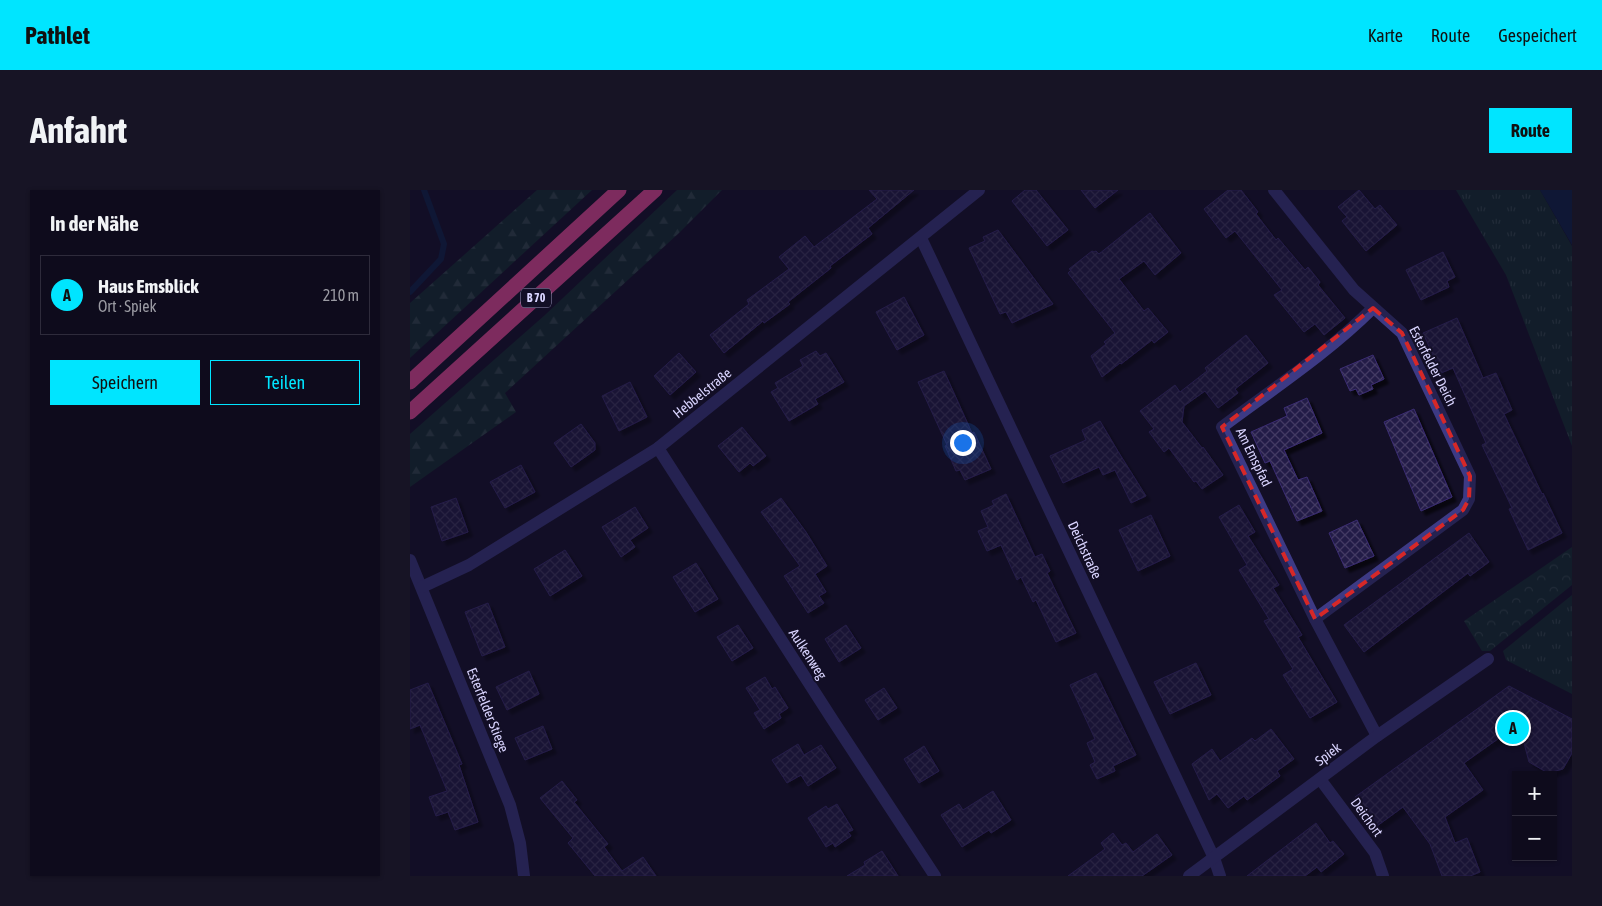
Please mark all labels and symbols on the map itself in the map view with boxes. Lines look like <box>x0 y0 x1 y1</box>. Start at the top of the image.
road number: B 70 <box>521 289 551 308</box>
street label: Esterfelder Deich <box>1406 323 1460 409</box>
street label: Hebbelstraße <box>670 365 734 421</box>
street label: Am Emspfad <box>1233 425 1275 489</box>
your location <box>950 430 976 456</box>
street label: Deichstraße <box>1065 519 1105 581</box>
street label: Aulkenweg <box>786 626 830 682</box>
street label: Esterfelder Stiege <box>464 665 512 755</box>
pin: A <box>1497 709 1529 747</box>
street label: Spiek <box>1312 739 1344 769</box>
street label: Deichort <box>1348 794 1386 840</box>

